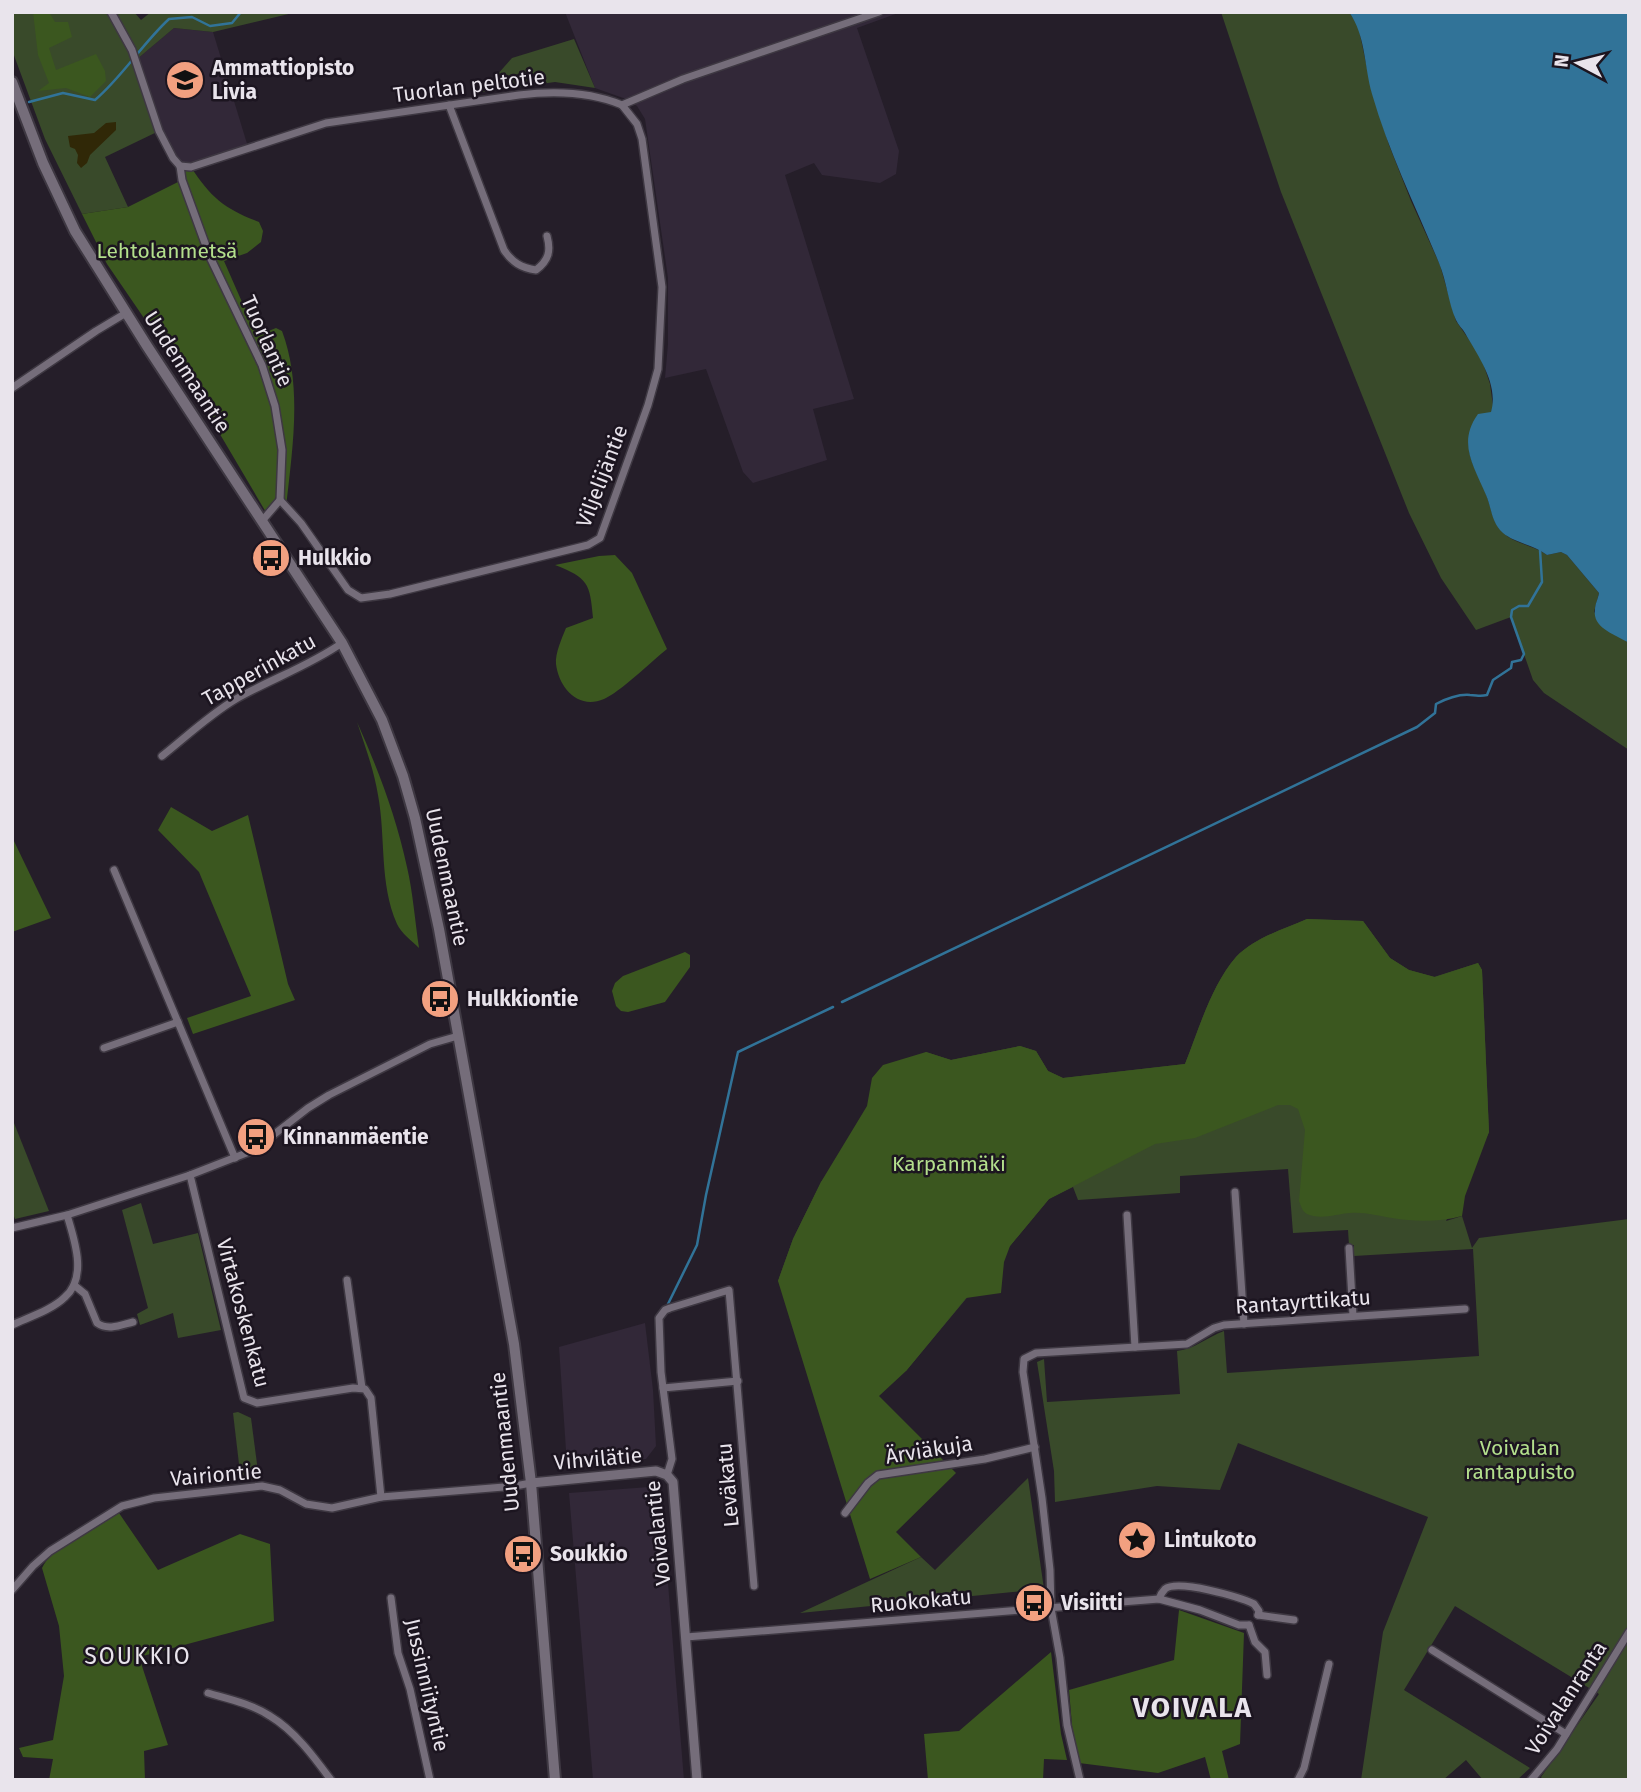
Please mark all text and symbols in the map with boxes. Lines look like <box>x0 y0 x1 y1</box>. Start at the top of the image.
north arrow <box>1543 28 1613 98</box>
text: N <box>1549 53 1574 69</box>
place label: Ammattiopisto Livia <box>211 55 354 105</box>
school or university icon: Ammattiopisto Livia <box>164 59 206 101</box>
street label: Tuorlan peltotie <box>392 64 546 108</box>
park label: Lehtolanmetsä <box>96 238 238 264</box>
street label: Tuorlantie <box>235 291 299 391</box>
street label: Uudenmaantie <box>138 306 236 438</box>
street label: Viljelijäntie <box>571 421 633 531</box>
bus stop icon: Hulkkio <box>250 537 292 579</box>
place label: Hulkkio <box>298 545 372 571</box>
street label: Tapperinkatu <box>198 628 320 712</box>
street label: Uudenmaantie <box>420 806 474 948</box>
bus stop icon: Hulkkiontie <box>419 978 461 1020</box>
place label: Hulkkiontie <box>467 986 579 1012</box>
bus stop icon: Kinnanmäentie <box>235 1116 277 1158</box>
place label: Kinnanmäentie <box>283 1124 429 1150</box>
park label: Karpanmäki <box>892 1151 1006 1177</box>
street label: Virtakoskenkatu <box>211 1236 275 1390</box>
street label: Rantayrttikatu <box>1234 1284 1372 1320</box>
street label: Uudenmaantie <box>485 1371 525 1513</box>
street label: Ärviäkuja <box>884 1430 974 1470</box>
park label: Voivalan rantapuisto <box>1465 1435 1575 1485</box>
street label: Vihvilätie <box>553 1442 643 1476</box>
street label: Leväkatu <box>711 1442 745 1528</box>
street label: Vairiontie <box>169 1458 263 1492</box>
street label: Voivalantie <box>640 1479 676 1587</box>
place icon: Lintukoto <box>1116 1519 1158 1561</box>
place label: Lintukoto <box>1164 1527 1257 1553</box>
bus stop icon: Soukkio <box>502 1533 544 1575</box>
place label: Soukkio <box>550 1541 628 1567</box>
bus stop icon: Visiitti <box>1013 1582 1055 1624</box>
street label: Ruokokatu <box>869 1584 973 1618</box>
place label: Visiitti <box>1060 1590 1123 1616</box>
street label: Jussinniityntie <box>399 1616 455 1754</box>
street label: Voivalanranta <box>1520 1636 1612 1760</box>
district label: SOUKKIO <box>84 1642 192 1670</box>
district label: VOIVALA <box>1132 1691 1253 1724</box>

